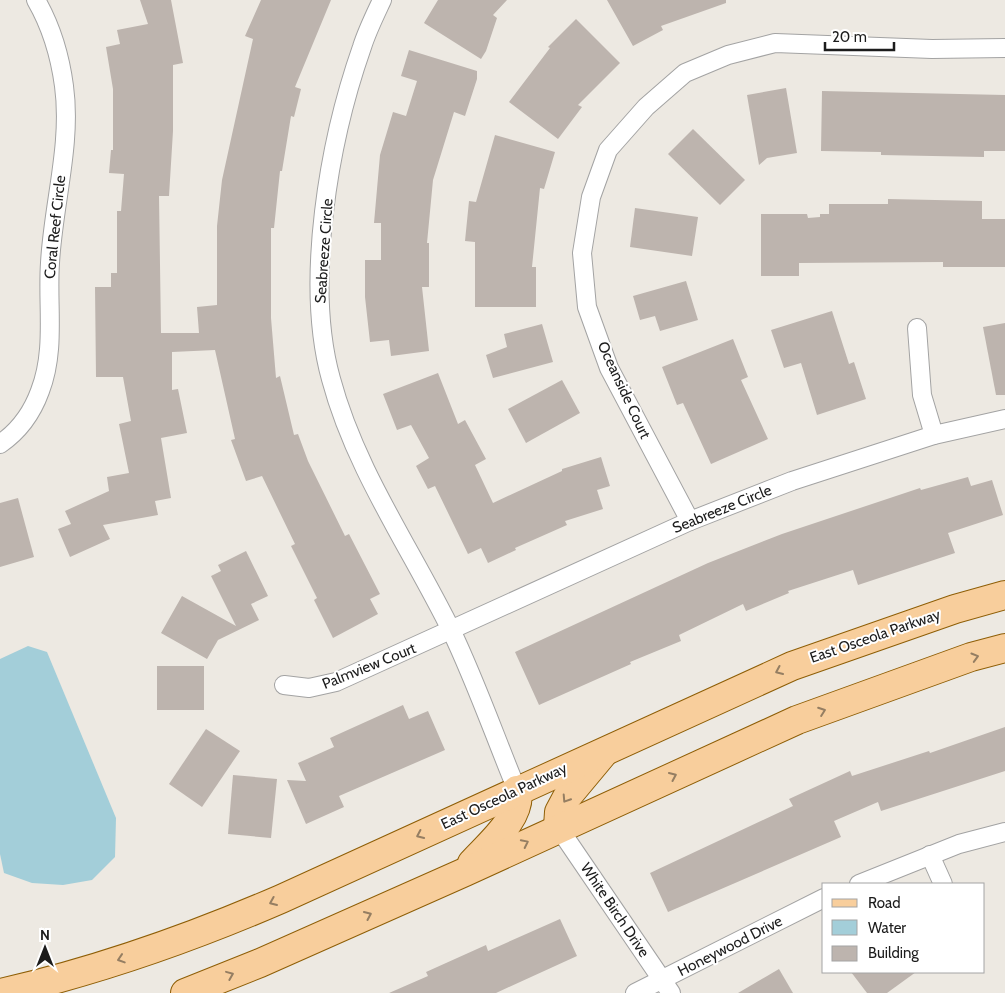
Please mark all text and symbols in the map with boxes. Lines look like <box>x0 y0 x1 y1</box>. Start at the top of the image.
scale bar <box>825 20 894 52</box>
text: 20 m <box>832 28 867 46</box>
street label: Coral Reef Circle <box>41 174 69 280</box>
street label: Seabreeze Circle <box>311 198 337 304</box>
street label: Oceanside Court <box>594 339 654 441</box>
street label: Seabreeze Circle <box>670 481 774 537</box>
street label: East Osceola Parkway <box>807 605 943 667</box>
street label: Palmview Court <box>320 639 418 693</box>
one-way arrow <box>970 652 978 662</box>
one-way arrow <box>775 665 784 676</box>
one-way arrow <box>817 707 825 717</box>
street label: East Osceola Parkway <box>438 759 570 833</box>
one-way arrow <box>668 771 677 782</box>
one-way arrow <box>563 794 573 803</box>
one-way arrow <box>417 828 426 838</box>
one-way arrow <box>520 839 529 849</box>
street label: White Birch Drive <box>577 859 653 961</box>
legend <box>822 883 985 973</box>
text: Road <box>868 894 901 912</box>
one-way arrow <box>269 896 278 907</box>
one-way arrow <box>363 911 372 921</box>
street label: Honeywood Drive <box>675 912 786 980</box>
text: Water <box>868 919 906 937</box>
north arrow <box>20 923 70 973</box>
text: N <box>40 926 50 944</box>
text: Building <box>868 944 919 962</box>
one-way arrow <box>117 954 125 964</box>
one-way arrow <box>225 971 234 981</box>

